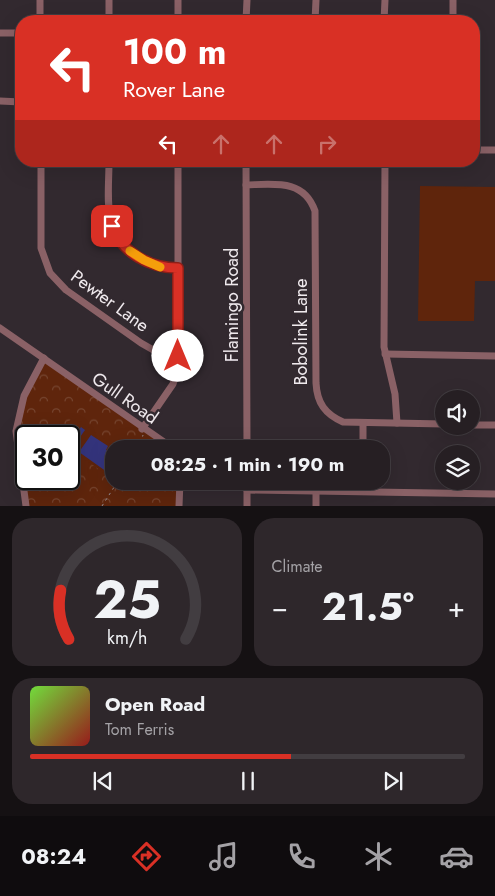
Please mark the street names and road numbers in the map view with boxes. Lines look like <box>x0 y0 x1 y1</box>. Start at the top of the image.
street label: Flamingo Road <box>219 248 245 362</box>
street label: Pewter Lane <box>65 264 155 338</box>
street label: Bobolink Lane <box>288 278 314 386</box>
street label: Gull Road <box>86 366 164 430</box>

